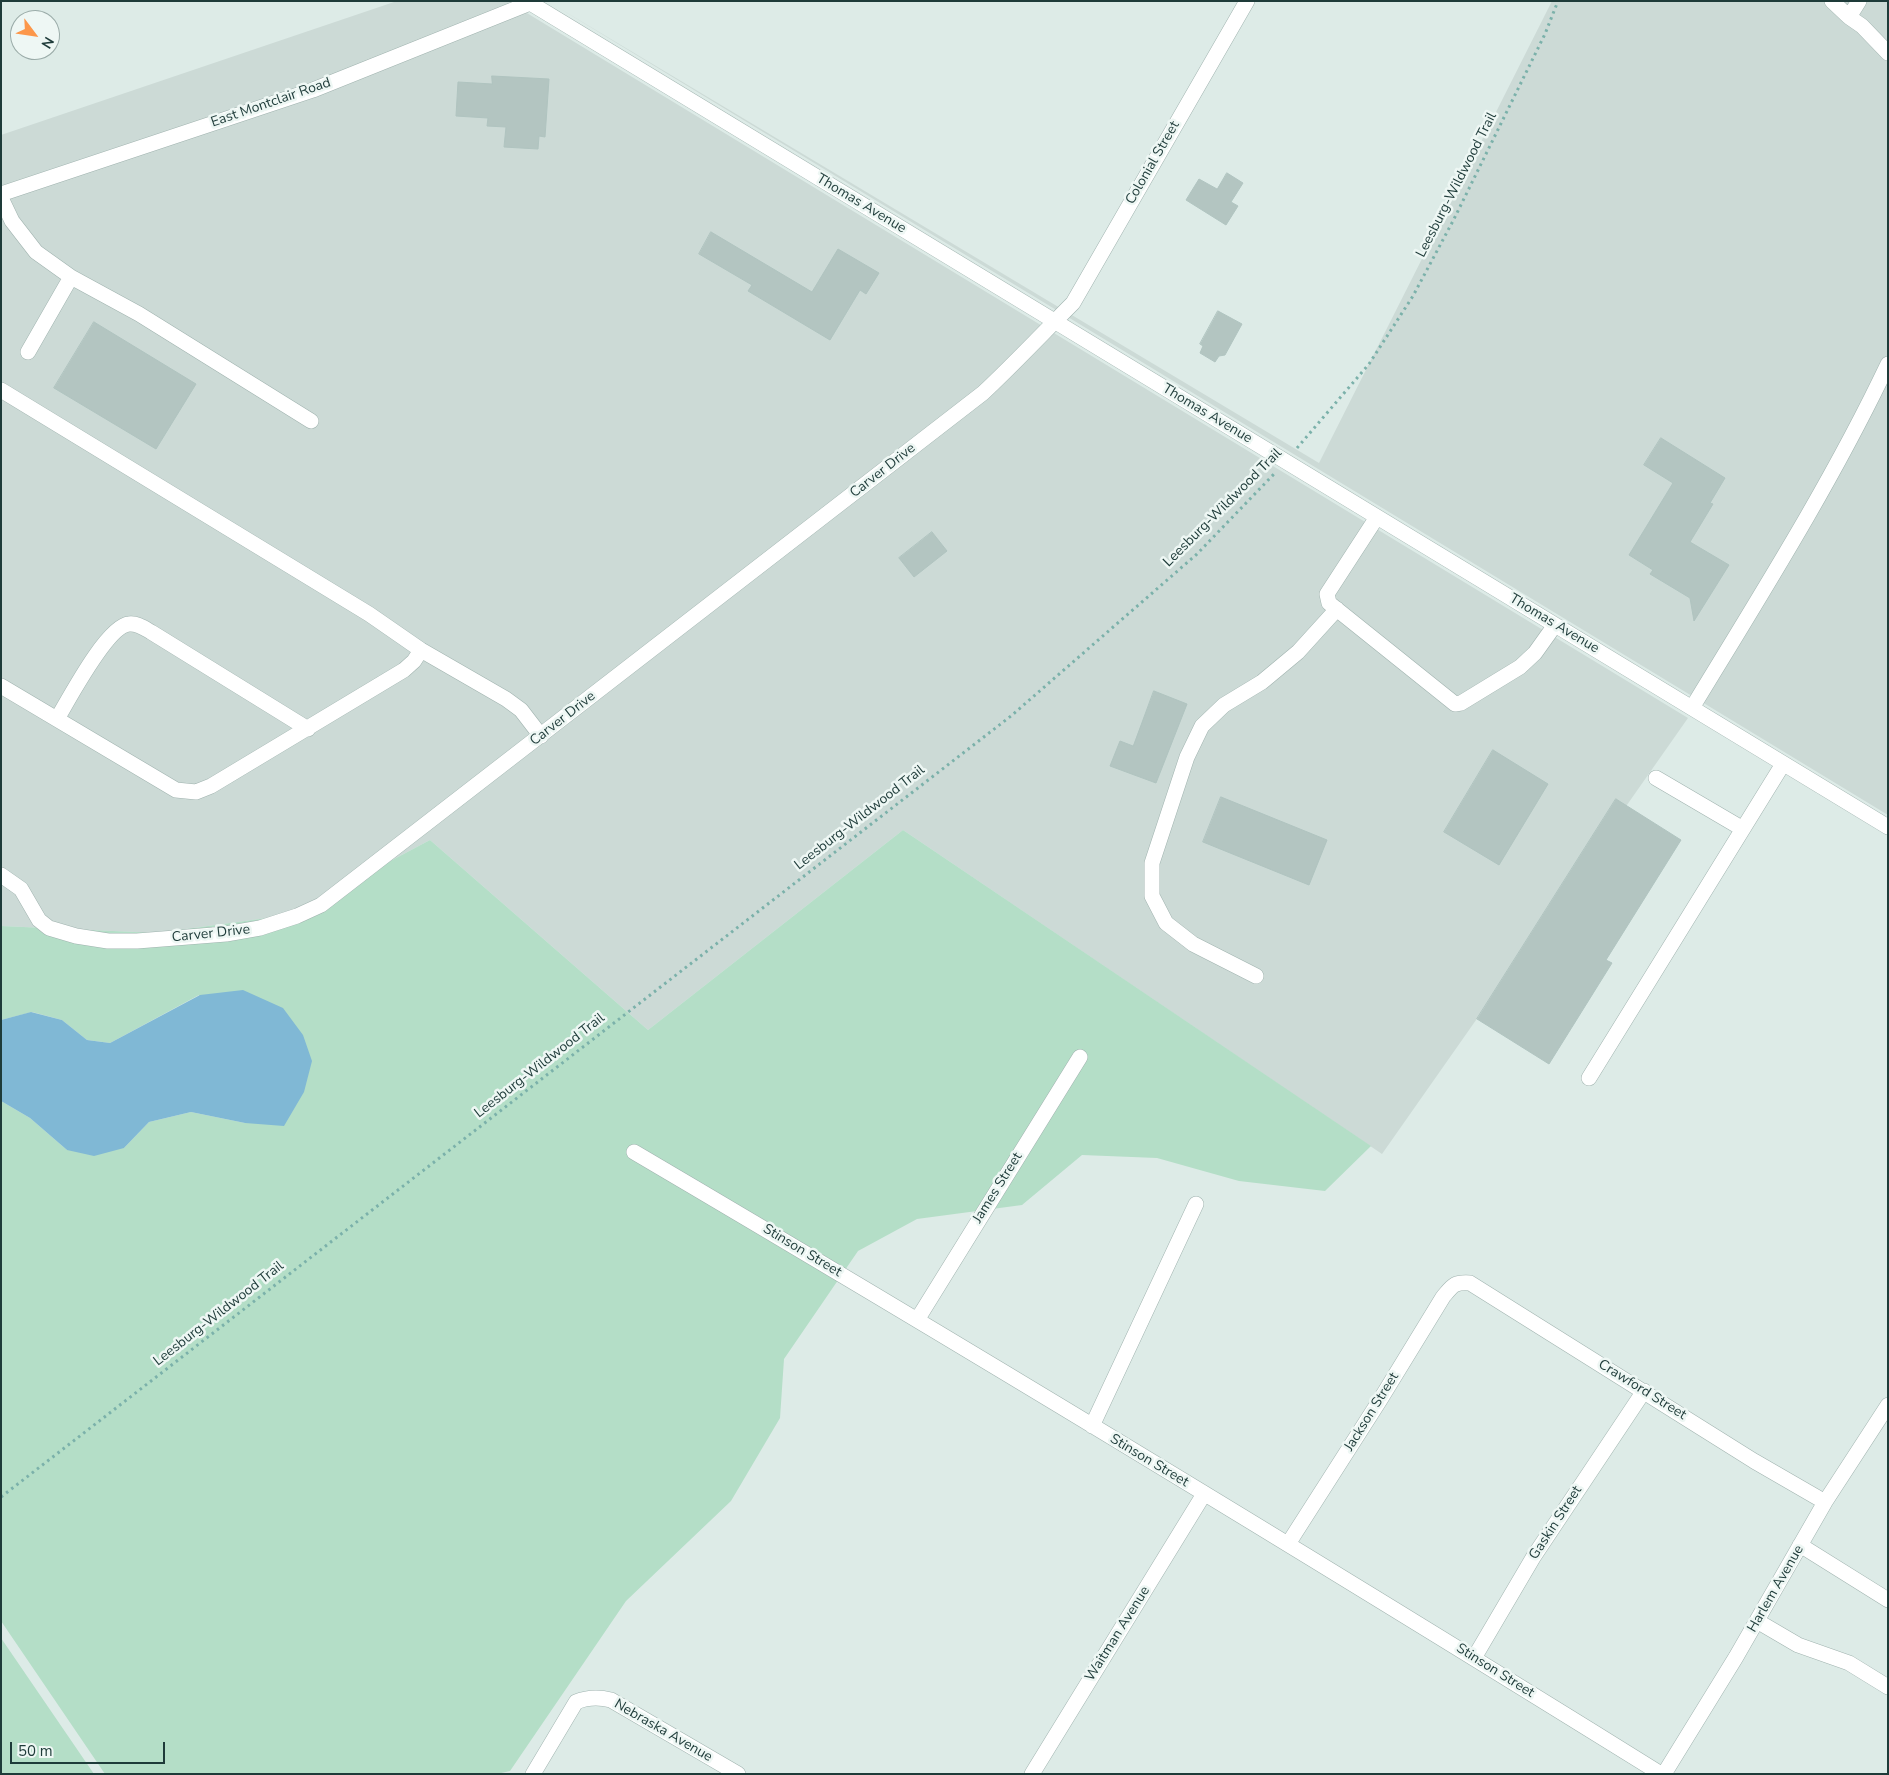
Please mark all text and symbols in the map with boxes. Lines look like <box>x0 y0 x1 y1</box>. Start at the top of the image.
north arrow <box>10 10 60 60</box>
text: N <box>37 33 58 52</box>
street label: East Montclair Road <box>209 75 333 131</box>
street label: Leesburg-Wildwood Trail <box>1413 110 1501 260</box>
street label: Colonial Street <box>1122 118 1184 208</box>
street label: Thomas Avenue <box>813 171 909 237</box>
street label: Thomas Avenue <box>1159 381 1255 447</box>
street label: Carver Drive <box>847 440 919 502</box>
street label: Leesburg-Wildwood Trail <box>1160 445 1286 571</box>
street label: Thomas Avenue <box>1506 591 1602 657</box>
street label: Carver Drive <box>527 688 599 750</box>
street label: Leesburg-Wildwood Trail <box>792 762 928 874</box>
street label: Carver Drive <box>171 922 251 946</box>
street label: Leesburg-Wildwood Trail <box>472 1010 608 1122</box>
street label: James Street <box>970 1150 1026 1226</box>
street label: Stinson Street <box>760 1221 844 1281</box>
street label: Leesburg-Wildwood Trail <box>151 1258 287 1370</box>
street label: Crawford Street <box>1595 1356 1689 1424</box>
street label: Jackson Street <box>1341 1370 1403 1454</box>
street label: Stinson Street <box>1107 1431 1191 1491</box>
street label: Gaskin Street <box>1526 1483 1586 1563</box>
street label: Harlem Avenue <box>1744 1542 1808 1636</box>
street label: Waitman Avenue <box>1082 1583 1154 1685</box>
street label: Stinson Street <box>1453 1640 1537 1702</box>
street label: Nebraska Avenue <box>611 1696 715 1766</box>
scale bar <box>12 1732 168 1764</box>
text: 50 m <box>18 1741 53 1761</box>

